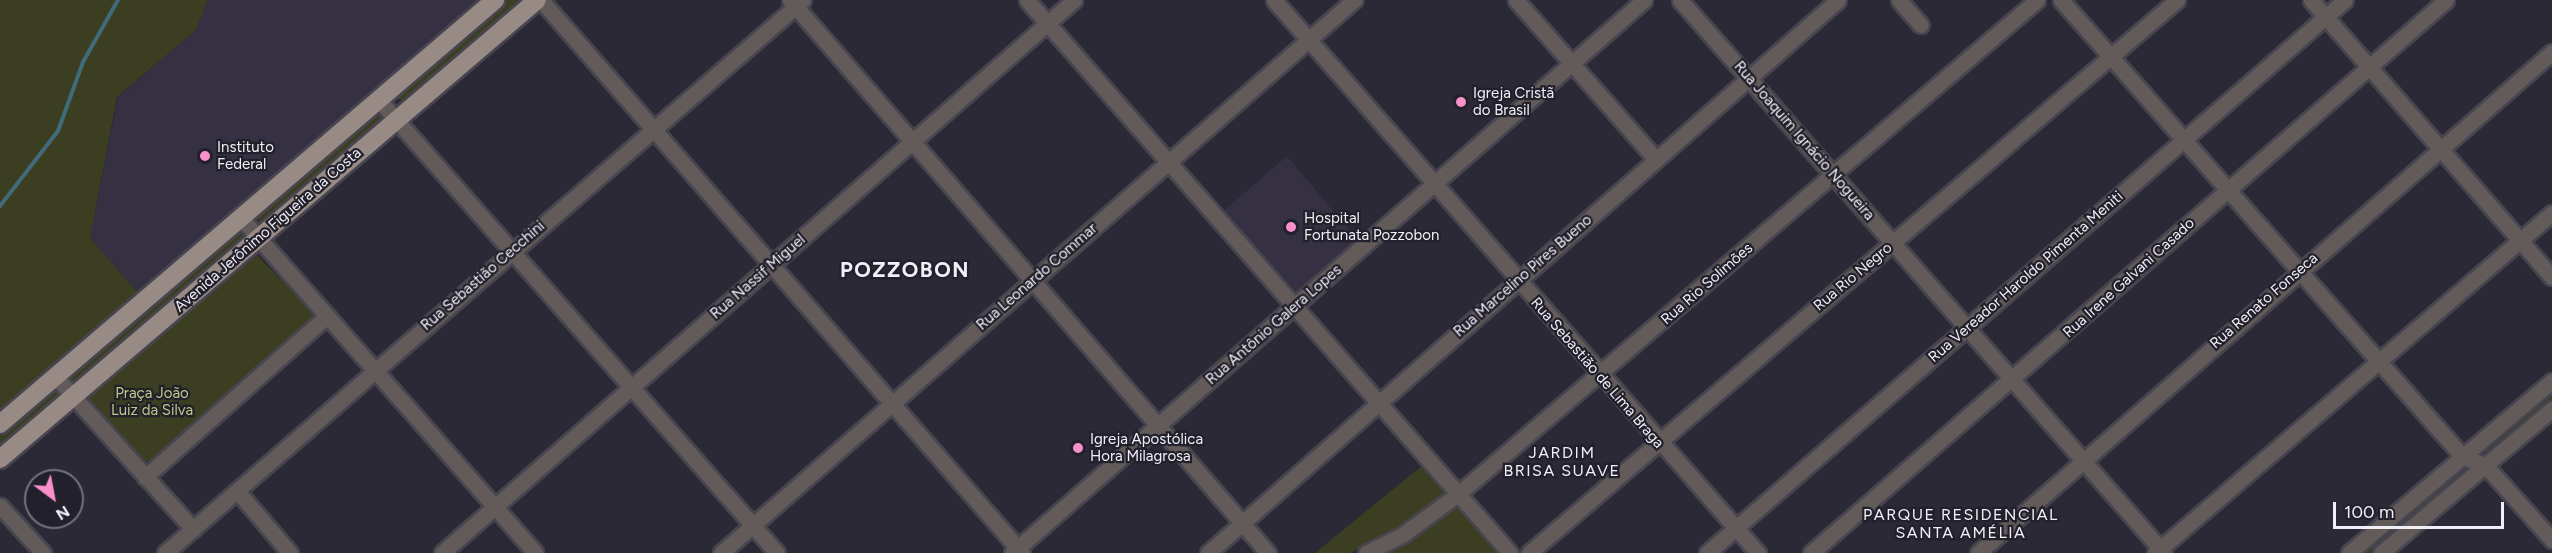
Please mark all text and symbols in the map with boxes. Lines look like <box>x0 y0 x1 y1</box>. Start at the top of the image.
street label: Rua Joaquim Ignácio Nogueira <box>1730 58 1878 224</box>
place label: Igreja Cristã do Brasil <box>1473 84 1554 119</box>
marker: Igreja Cristã do Brasil <box>1454 95 1468 109</box>
place label: Instituto Federal <box>217 138 274 173</box>
street label: Avenida Jerônimo Figueira da Costa <box>171 144 365 316</box>
marker: Instituto Federal <box>198 149 212 163</box>
street label: Rua Vereador Haroldo Pimenta Meniti <box>1925 188 2127 366</box>
place label: Hospital Fortunata Pozzobon <box>1304 209 1439 244</box>
street label: Rua Marcelino Pires Bueno <box>1450 211 1596 341</box>
street label: Rua Irene Galvani Casado <box>2060 214 2198 342</box>
street label: Rua Sebastião Cecchini <box>417 217 549 335</box>
marker: Hospital Fortunata Pozzobon <box>1282 218 1300 236</box>
street label: Rua Leonardo Commar <box>973 220 1101 334</box>
street label: Rua Nassif Miguel <box>707 231 809 323</box>
street label: Rua Rio Solimões <box>1657 239 1757 329</box>
street label: Rua Rio Negro <box>1810 239 1896 315</box>
street label: Rua Renato Fonseca <box>2206 249 2322 353</box>
district label: POZZOBON <box>840 257 970 283</box>
street label: Rua Antônio Galera Lopes <box>1203 261 1345 389</box>
street label: Rua Sebastião de Lima Braga <box>1527 294 1667 452</box>
park label: Praça João Luiz da Silva <box>111 384 193 419</box>
place label: Igreja Apostólica Hora Milagrosa <box>1090 430 1203 465</box>
marker: Igreja Apostólica Hora Milagrosa <box>1071 441 1085 455</box>
district label: JARDIM BRISA SUAVE <box>1503 443 1621 481</box>
north arrow <box>24 469 84 529</box>
scale bar <box>2336 490 2507 528</box>
text: 100 m <box>2344 501 2394 523</box>
text: N <box>52 502 73 524</box>
district label: PARQUE RESIDENCIAL SANTA AMÉLIA <box>1863 505 2059 543</box>

